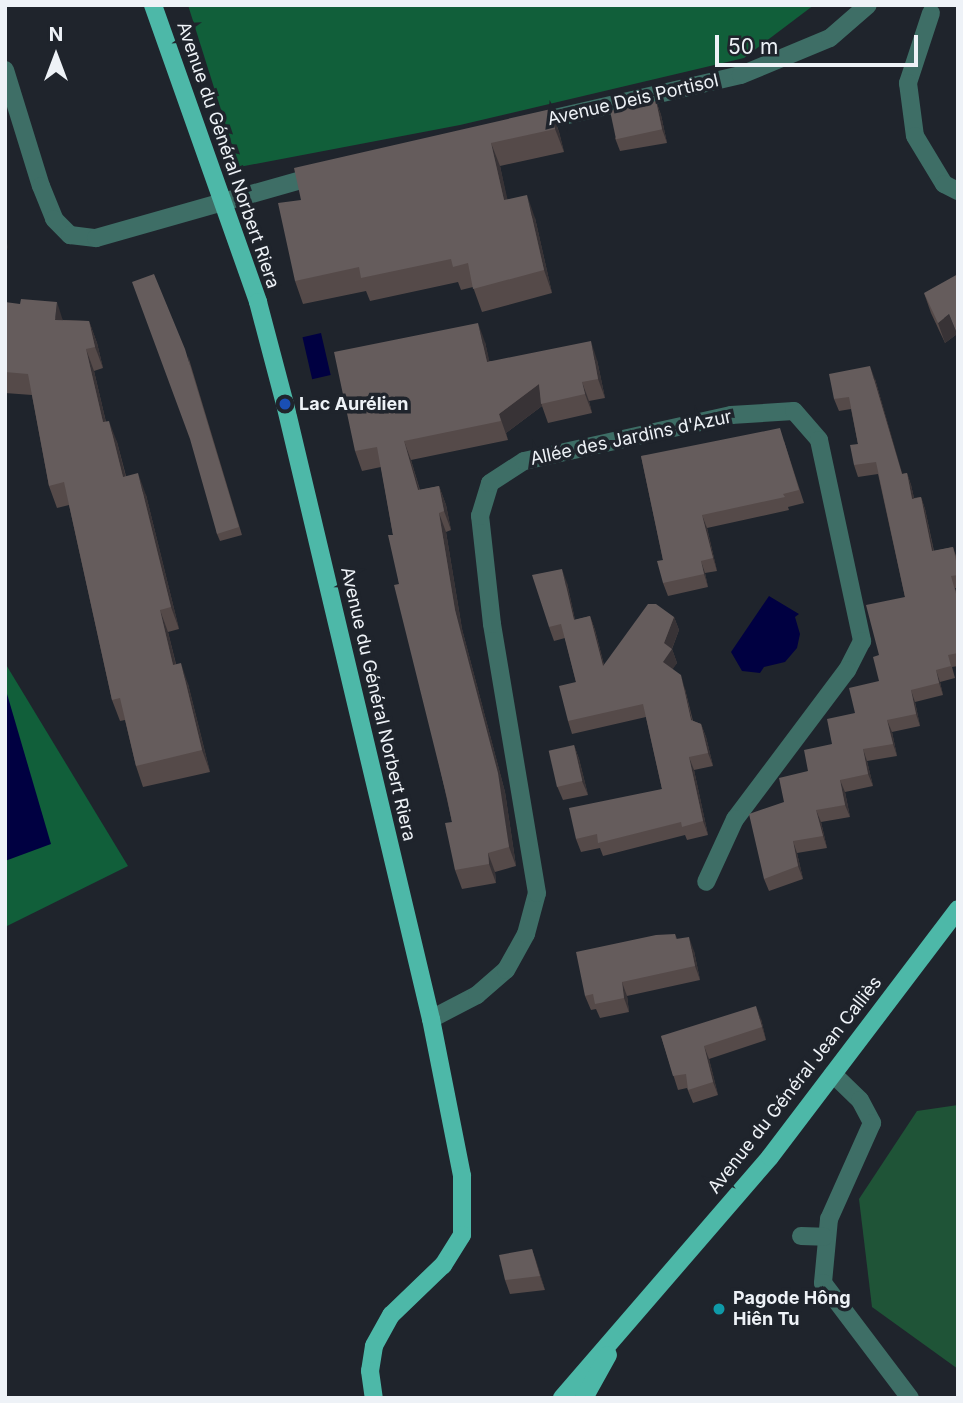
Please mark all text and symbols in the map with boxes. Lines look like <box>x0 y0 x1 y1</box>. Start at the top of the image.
street label: Avenue du Général Norbert Riera <box>172 19 284 291</box>
north arrow <box>21 21 91 91</box>
scale bar <box>718 21 921 65</box>
text: N <box>49 23 63 46</box>
text: 50 m <box>728 34 778 59</box>
street label: Avenue Deis Portisol <box>545 70 721 130</box>
place label: Lac Aurélien <box>299 393 408 415</box>
marker: Lac Aurélien <box>277 396 293 412</box>
street label: Allée des Jardins d'Azur <box>528 406 734 470</box>
street label: Avenue du Général Norbert Riera <box>336 565 420 843</box>
street label: Avenue du Général Jean Calliès <box>704 972 886 1198</box>
place label: Pagode Hông Hiên Tu <box>733 1288 851 1330</box>
marker: Pagode Hông Hiên Tu <box>711 1301 727 1317</box>

